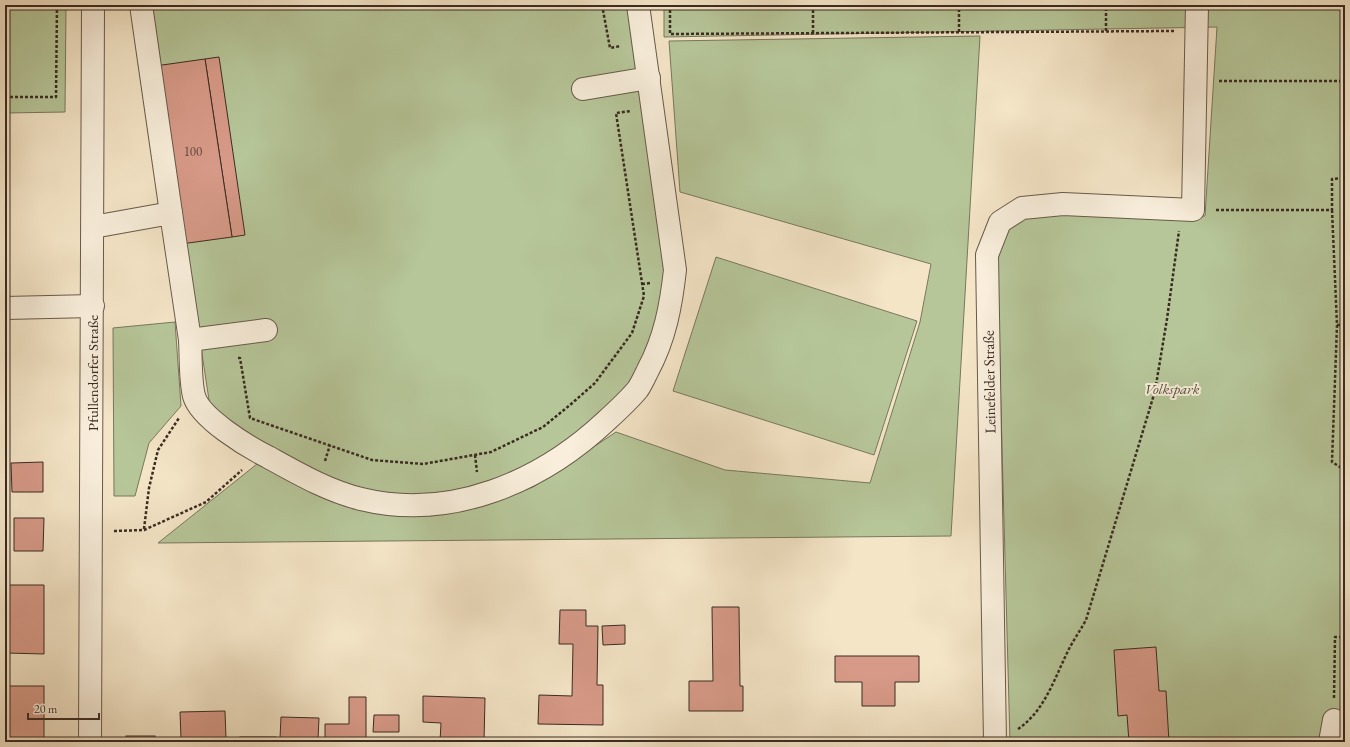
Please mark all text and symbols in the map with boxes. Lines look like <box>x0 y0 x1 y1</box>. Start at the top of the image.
house number: 100 <box>184 143 202 160</box>
street label: Pfullendorfer Straße <box>83 315 102 431</box>
street label: Leinefelder Straße <box>979 330 999 434</box>
park label: Volkspark <box>1144 379 1200 398</box>
scale bar <box>28 695 99 721</box>
text: 20 m <box>34 701 58 717</box>

